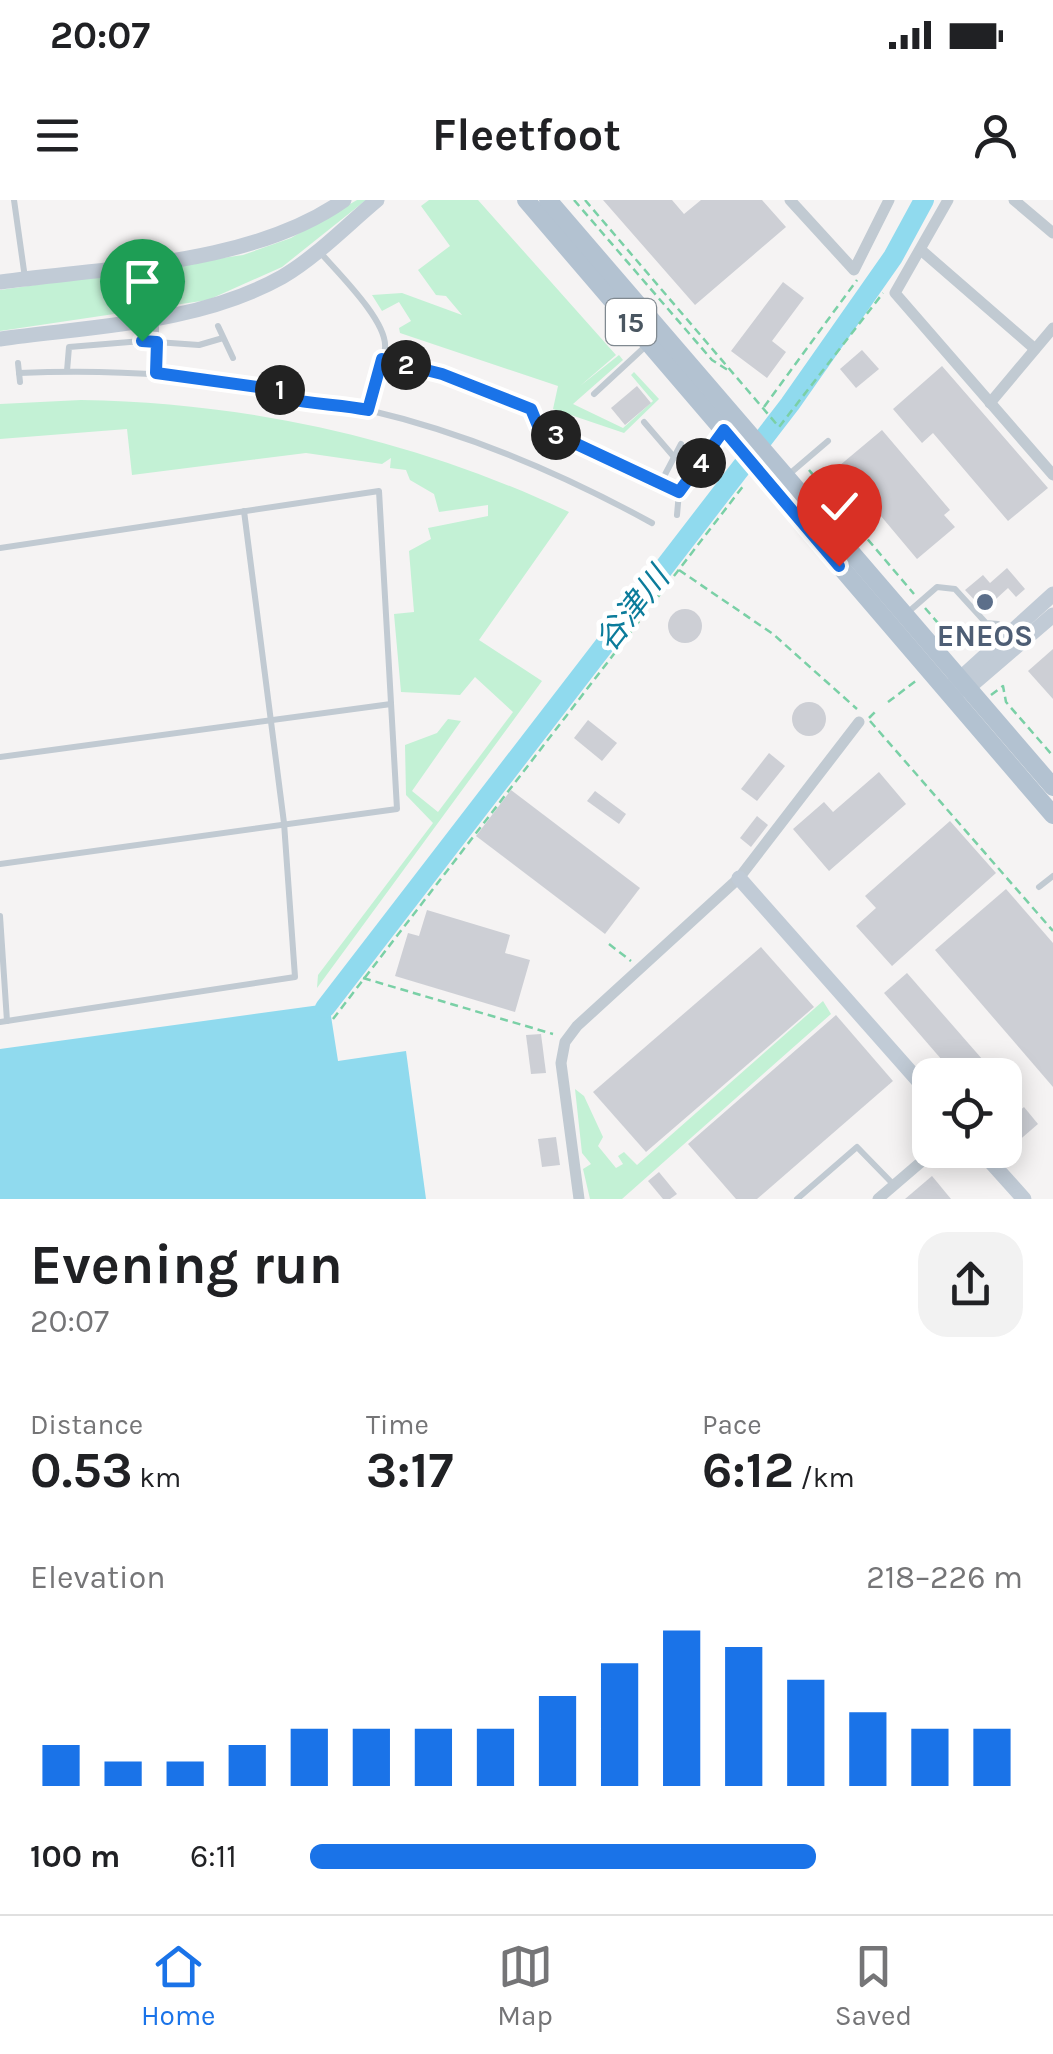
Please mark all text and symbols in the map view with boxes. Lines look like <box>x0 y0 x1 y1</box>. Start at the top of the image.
text: 20:07 <box>50 13 150 58</box>
icon: menu <box>30 108 85 163</box>
icon: person <box>968 108 1023 163</box>
text: Fleetfoot <box>432 109 621 161</box>
pin <box>100 239 185 342</box>
icon: arrive <box>115 254 170 309</box>
road number: 15 <box>606 299 656 345</box>
pin: 2 <box>381 340 431 390</box>
text: 2 <box>398 348 414 381</box>
pin: 1 <box>255 365 305 415</box>
text: 1 <box>275 373 285 406</box>
pin: 3 <box>531 410 581 460</box>
text: 3 <box>547 418 565 451</box>
pin: 4 <box>676 438 726 488</box>
text: 4 <box>693 446 709 479</box>
pin <box>797 464 882 567</box>
icon: check <box>812 479 867 534</box>
water label: 谷津川 <box>588 558 678 659</box>
marker: ENEOS <box>974 591 996 613</box>
place label: ENEOS <box>937 618 1033 654</box>
map controls <box>912 1058 1022 1168</box>
button: locate <box>912 1058 1022 1168</box>
button: share <box>918 1232 1023 1337</box>
text: Evening run <box>30 1233 343 1297</box>
text: 20:07 <box>30 1303 109 1340</box>
text: Distance <box>30 1408 143 1441</box>
text: Time <box>366 1408 429 1441</box>
text: Pace <box>702 1408 762 1441</box>
text: 0.53 <box>30 1441 133 1500</box>
text: 3:17 <box>366 1441 453 1500</box>
text: 6:12 <box>702 1441 794 1500</box>
text: km <box>133 1461 181 1494</box>
text: /km <box>794 1461 855 1494</box>
text: Elevation <box>30 1559 165 1596</box>
text: 218–226 m <box>866 1559 1023 1596</box>
text: 100 m <box>30 1838 120 1875</box>
text: 6:11 <box>190 1838 237 1875</box>
tab: Home <box>141 1939 216 2032</box>
tab: Map <box>497 1939 553 2032</box>
tab: Saved <box>835 1939 912 2032</box>

